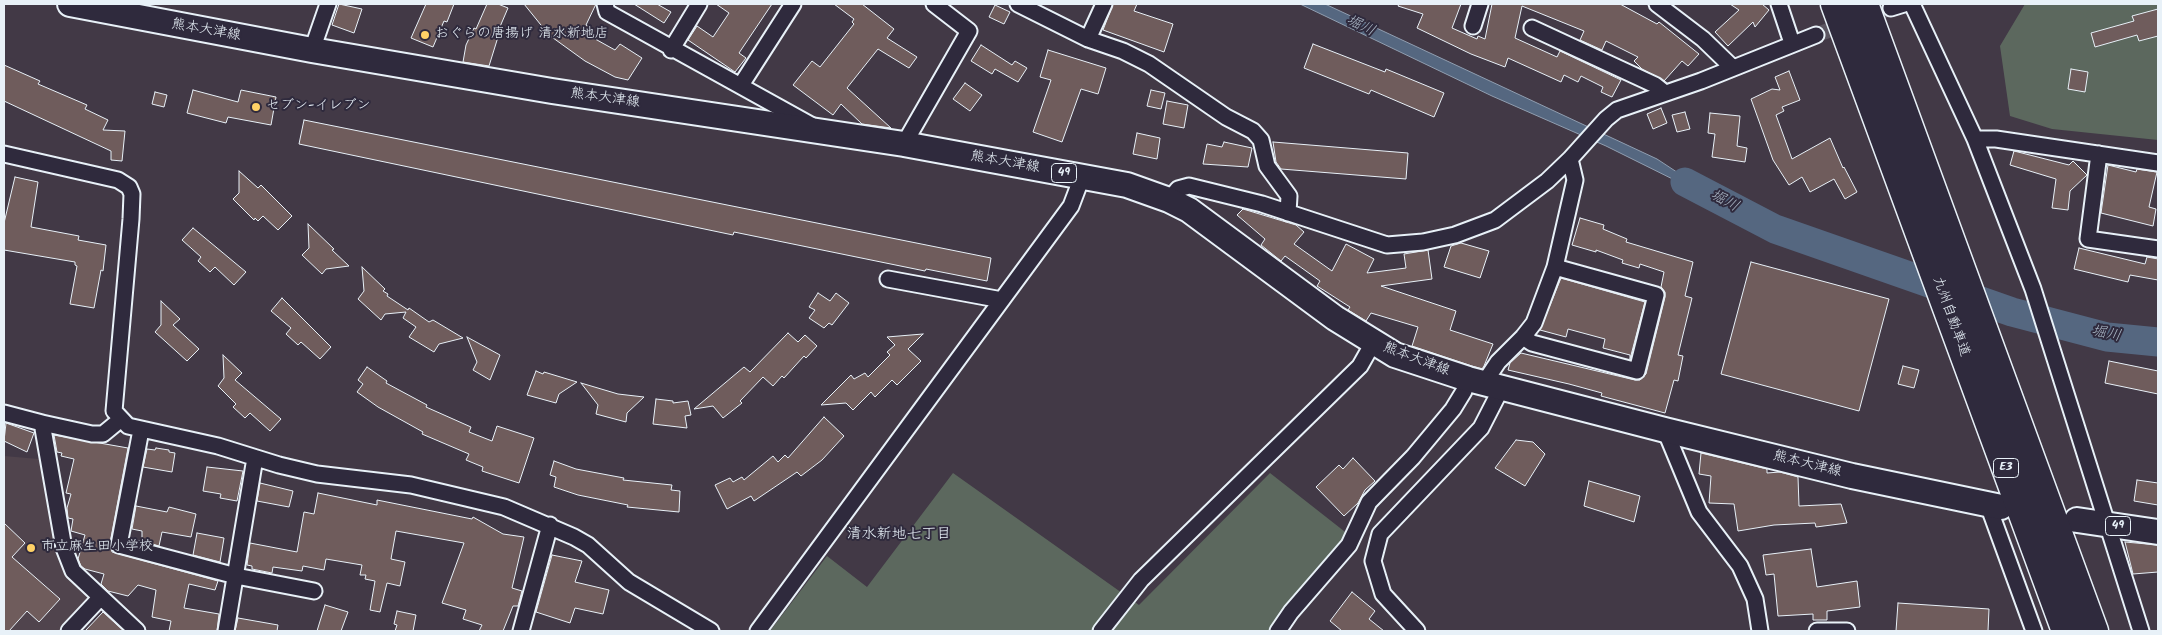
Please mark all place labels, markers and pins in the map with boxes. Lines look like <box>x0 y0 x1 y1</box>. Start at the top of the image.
place label: おぐらの唐揚げ 清水新地店 <box>435 27 609 43</box>
marker: おぐらの唐揚げ 清水新地店 <box>419 29 431 41</box>
place label: セブン-イレブン <box>266 99 370 115</box>
marker: セブン-イレブン <box>250 101 262 113</box>
place label: 市立麻生田小学校 <box>41 540 153 556</box>
marker: 市立麻生田小学校 <box>25 542 37 554</box>

